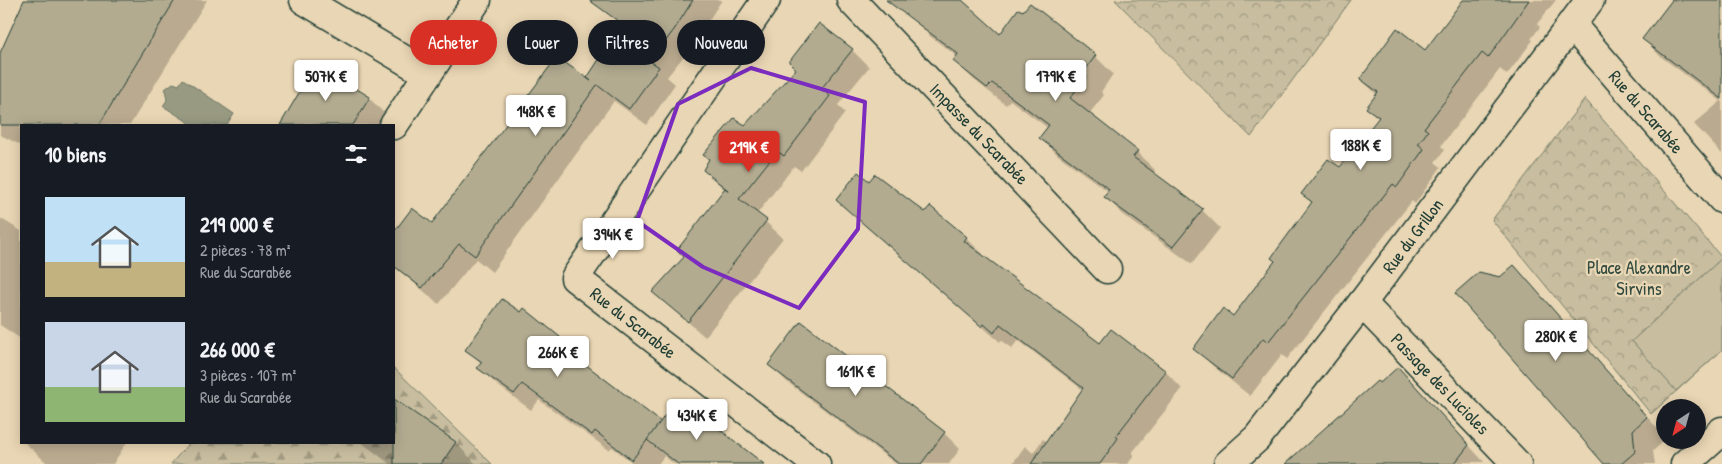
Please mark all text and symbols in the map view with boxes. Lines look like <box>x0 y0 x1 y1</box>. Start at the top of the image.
chip: Acheter <box>410 20 497 65</box>
chip: Louer <box>507 20 578 65</box>
chip: Filtres <box>588 20 667 65</box>
chip: Nouveau <box>677 20 765 65</box>
pin: 507K € <box>285 59 367 102</box>
pin: 179K € <box>1015 59 1097 102</box>
text: 507K € <box>305 65 347 87</box>
text: 179K € <box>1036 65 1076 87</box>
street label: Rue du Scarabée <box>1603 65 1690 159</box>
street label: Impasse du Scarabée <box>924 77 1034 190</box>
pin: 148K € <box>495 94 577 137</box>
text: 148K € <box>517 100 555 122</box>
pin: 188K € <box>1320 128 1402 171</box>
pin: 219K € <box>708 130 790 173</box>
text: 188K € <box>1341 134 1381 156</box>
text: 219K € <box>730 136 768 158</box>
text: 10 biens <box>45 140 106 169</box>
icon: filters <box>342 140 370 168</box>
street label: Rue du Grillon <box>1376 193 1449 278</box>
text: 219 000 € <box>200 210 273 239</box>
icon: home <box>85 217 145 277</box>
pin: 394K € <box>572 218 654 260</box>
text: 394K € <box>594 223 632 245</box>
text: 2 pièces · 78 m² <box>200 239 290 261</box>
park label: Place Alexandre Sirvins <box>1587 255 1691 301</box>
text: Rue du Scarabée <box>200 261 292 283</box>
street label: Rue du Scarabée <box>585 281 682 364</box>
pin: 280K € <box>1515 320 1597 362</box>
text: 280K € <box>1535 325 1577 347</box>
street label: Passage des Lucioles <box>1385 327 1495 440</box>
text: 266 000 € <box>200 335 275 364</box>
pin: 266K € <box>517 336 599 378</box>
text: 266K € <box>538 341 578 363</box>
icon: home <box>85 342 145 402</box>
pin: 161K € <box>815 354 897 397</box>
text: 161K € <box>837 360 875 382</box>
text: 3 pièces · 107 m² <box>200 364 296 386</box>
text: Rue du Scarabée <box>200 386 292 408</box>
pin: 434K € <box>656 398 738 441</box>
north arrow <box>1656 399 1706 449</box>
map controls <box>1656 399 1706 449</box>
text: 434K € <box>678 404 716 426</box>

